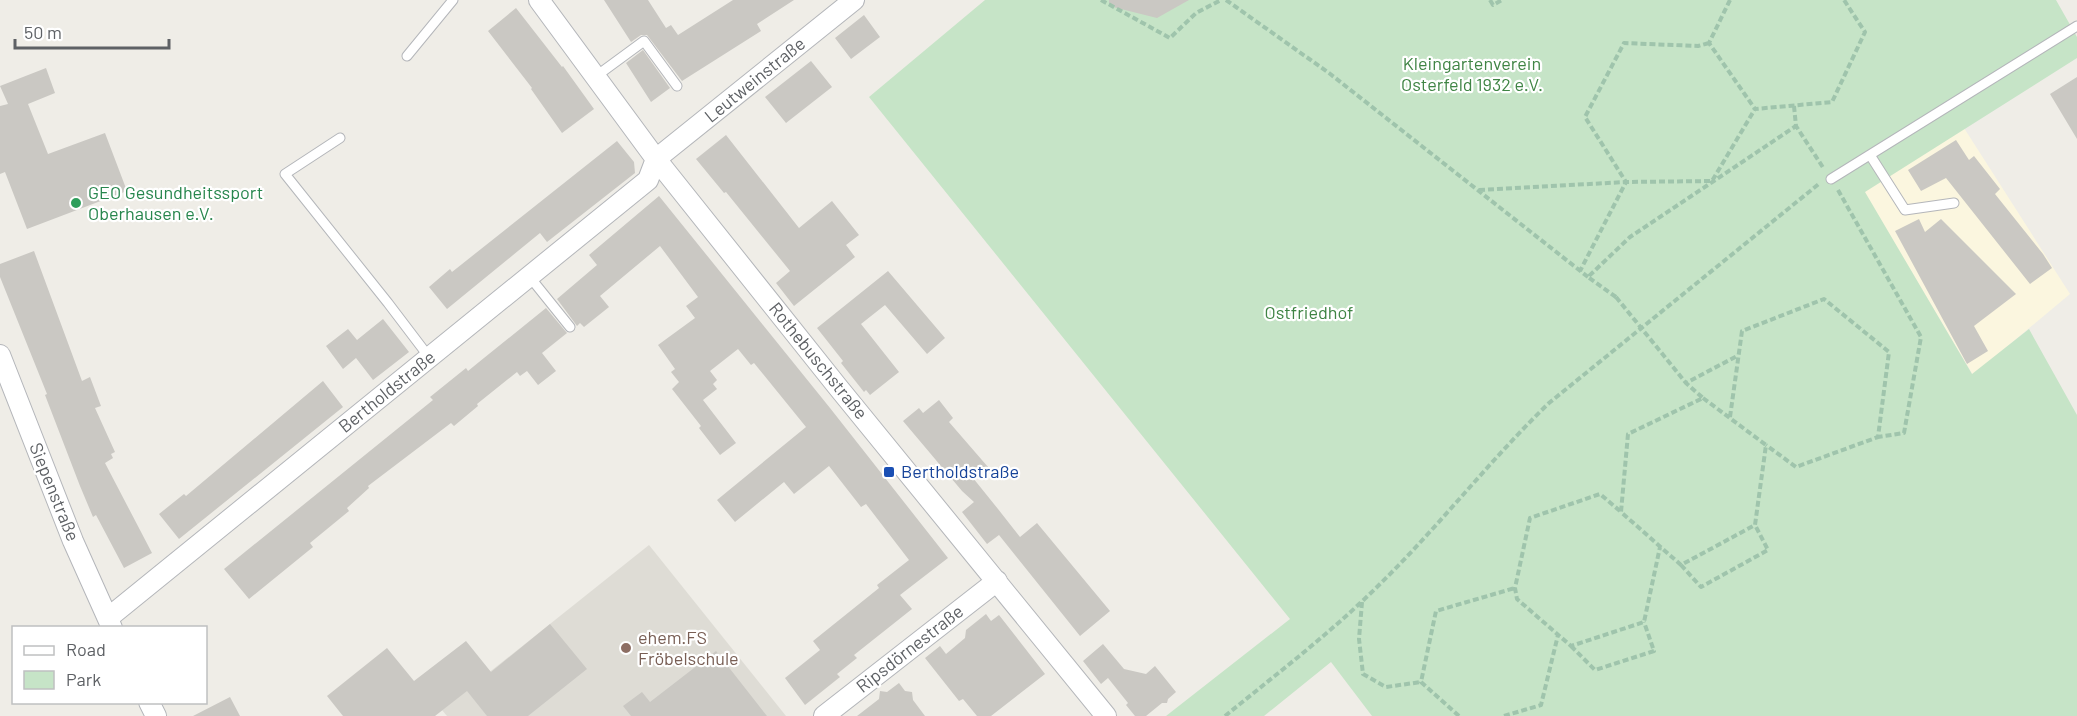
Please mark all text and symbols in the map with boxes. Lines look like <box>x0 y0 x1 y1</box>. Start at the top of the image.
scale bar <box>15 12 170 50</box>
text: 50 m <box>24 21 62 43</box>
street label: Leutweinstraße <box>700 32 809 127</box>
park label: Kleingartenverein Osterfeld 1932 e.V. <box>1401 52 1543 95</box>
place label: GEO Gesundheitssport Oberhausen e.V. <box>88 181 263 224</box>
marker: GEO Gesundheitssport Oberhausen e.V. <box>69 196 83 210</box>
street label: Rothebuschstraße <box>765 297 873 423</box>
park label: Ostfriedhof <box>1264 301 1354 323</box>
street label: Bertholdstraße <box>334 346 439 437</box>
street label: Siepenstraße <box>25 439 85 544</box>
place label: Bertholdstraße <box>901 460 1019 482</box>
marker: Bertholdstraße <box>882 465 896 479</box>
street label: Ripsdörnestraße <box>851 600 967 697</box>
legend <box>12 626 207 704</box>
place label: ehem.FS Fröbelschule <box>638 626 739 669</box>
text: Road <box>66 638 106 660</box>
marker: ehem.FS Fröbelschule <box>619 641 633 655</box>
text: Park <box>66 668 101 690</box>

